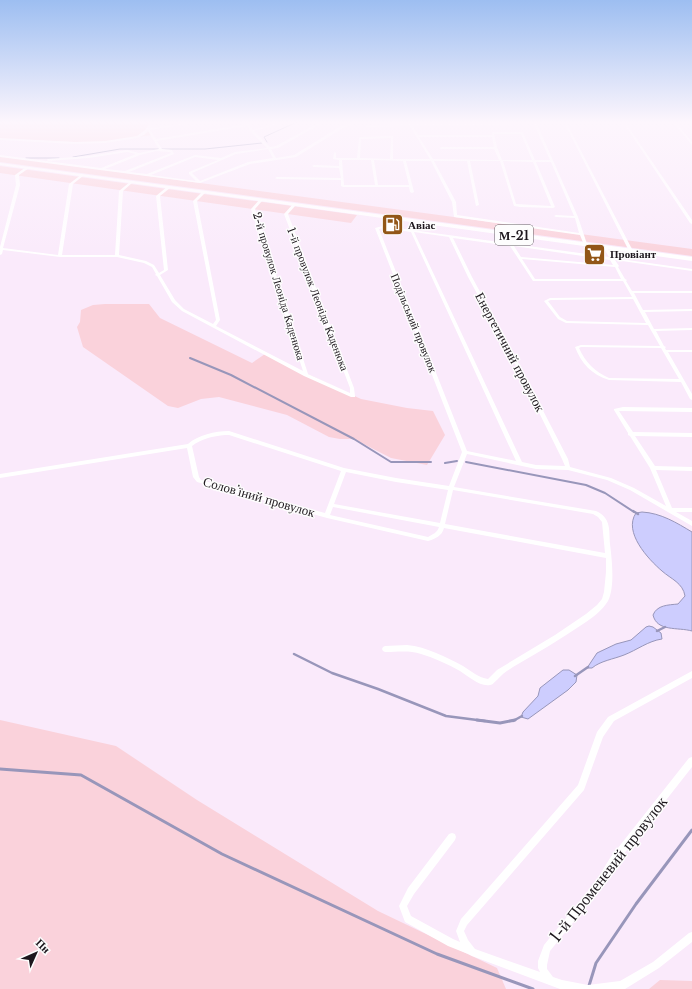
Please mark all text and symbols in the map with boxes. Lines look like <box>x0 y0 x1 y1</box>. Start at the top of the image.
street label: 2-й провулок Леоніда Каденюка <box>250 210 308 362</box>
fuel station icon: Авіас <box>380 212 406 238</box>
place label: Авіас <box>408 218 435 232</box>
street label: 1-й провулок Леоніда Каденюка <box>284 225 352 373</box>
road number: М-21 <box>495 225 533 245</box>
supermarket icon: Провіант <box>582 241 608 267</box>
place label: Провіант <box>610 247 657 261</box>
street label: Подільський провулок <box>388 271 440 375</box>
street label: Енергетичний провулок <box>471 289 549 415</box>
street label: Соловʼїний провулок <box>201 473 318 521</box>
street label: 1-й Променевий провулок <box>545 792 671 946</box>
north arrow <box>16 933 56 973</box>
text: Пн <box>33 936 54 957</box>

